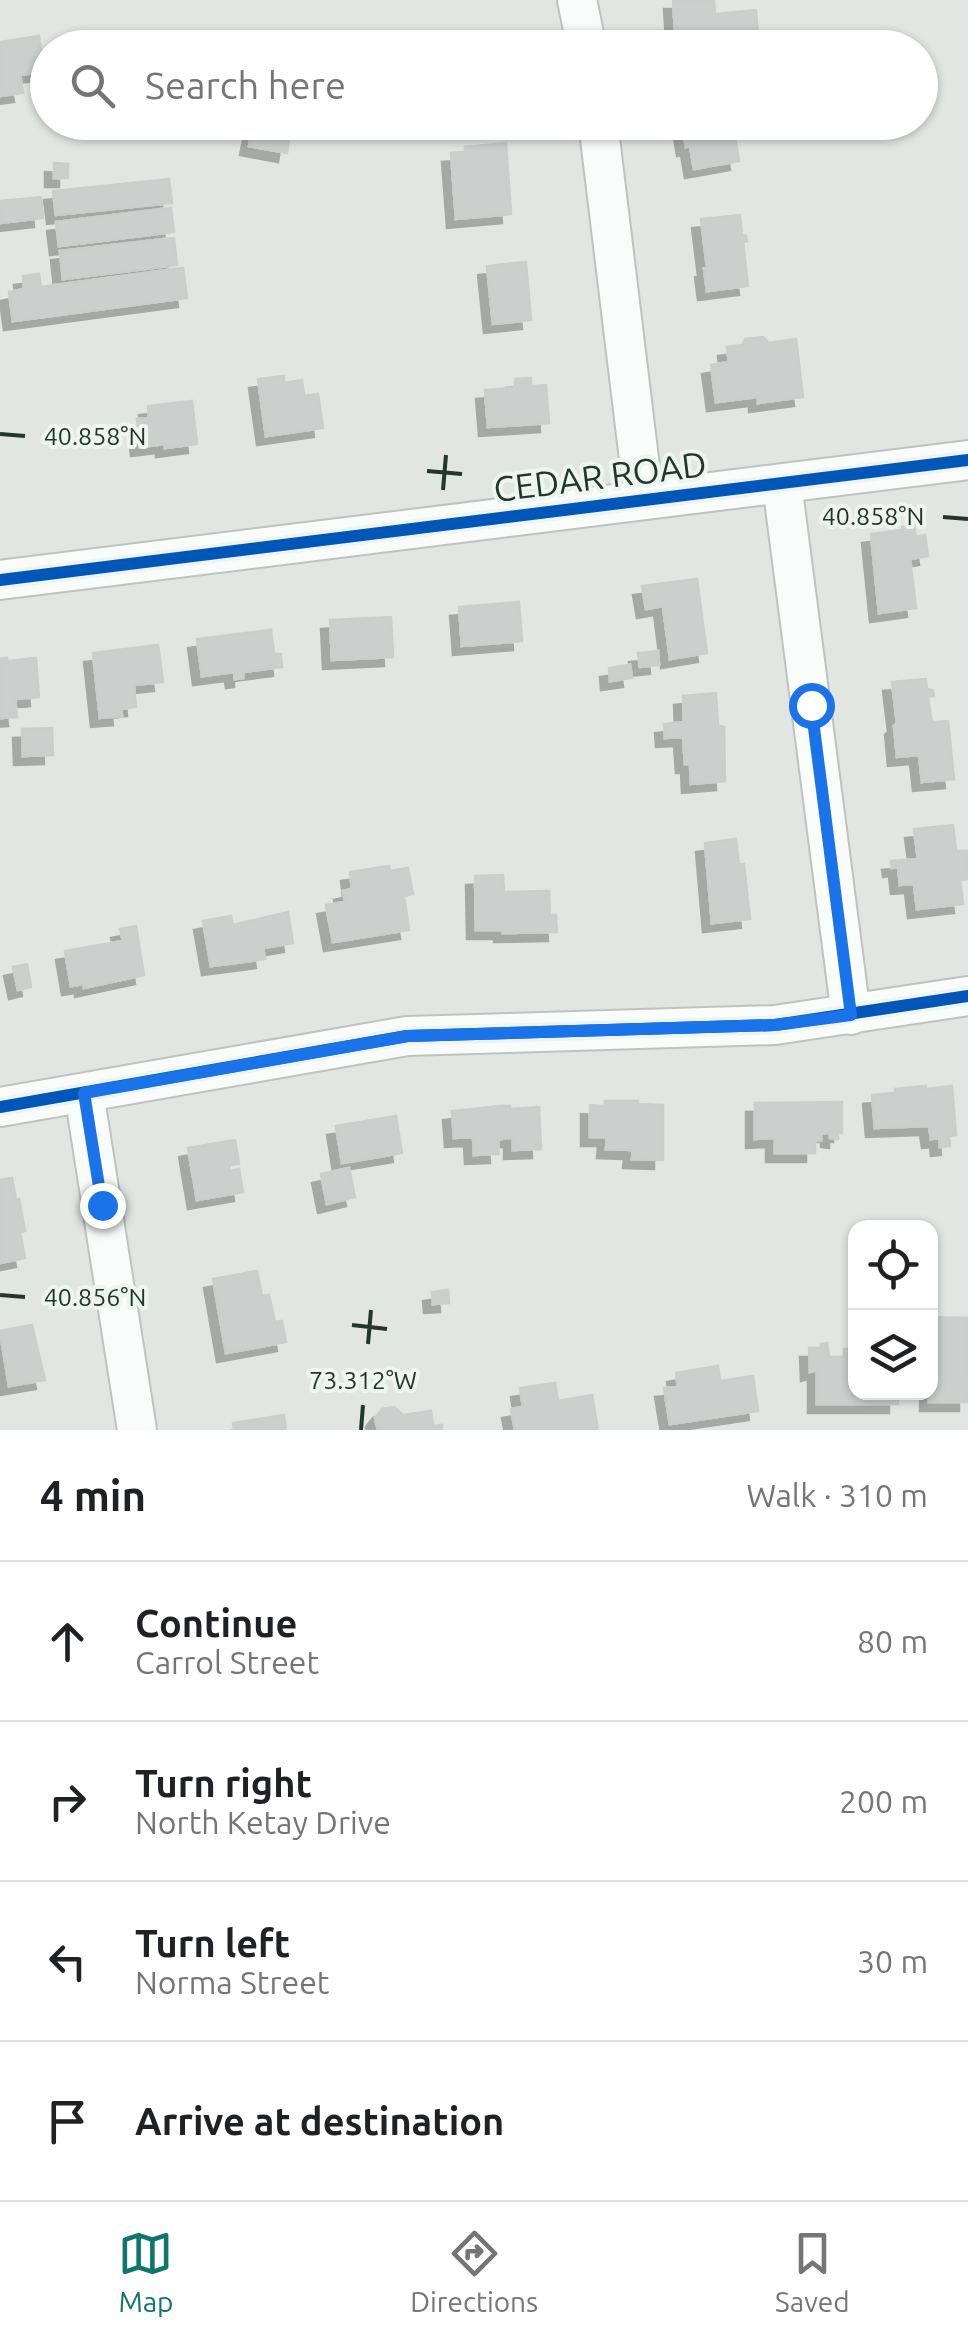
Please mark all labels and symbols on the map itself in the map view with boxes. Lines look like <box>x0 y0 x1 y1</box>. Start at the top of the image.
text: 40.858°N <box>44 422 146 450</box>
street label: CEDAR ROAD <box>491 443 709 509</box>
text: 40.858°N <box>822 502 924 530</box>
route start <box>789 683 835 729</box>
route end <box>80 1183 126 1229</box>
text: 40.856°N <box>44 1283 146 1311</box>
text: 73.312°W <box>309 1366 417 1394</box>

